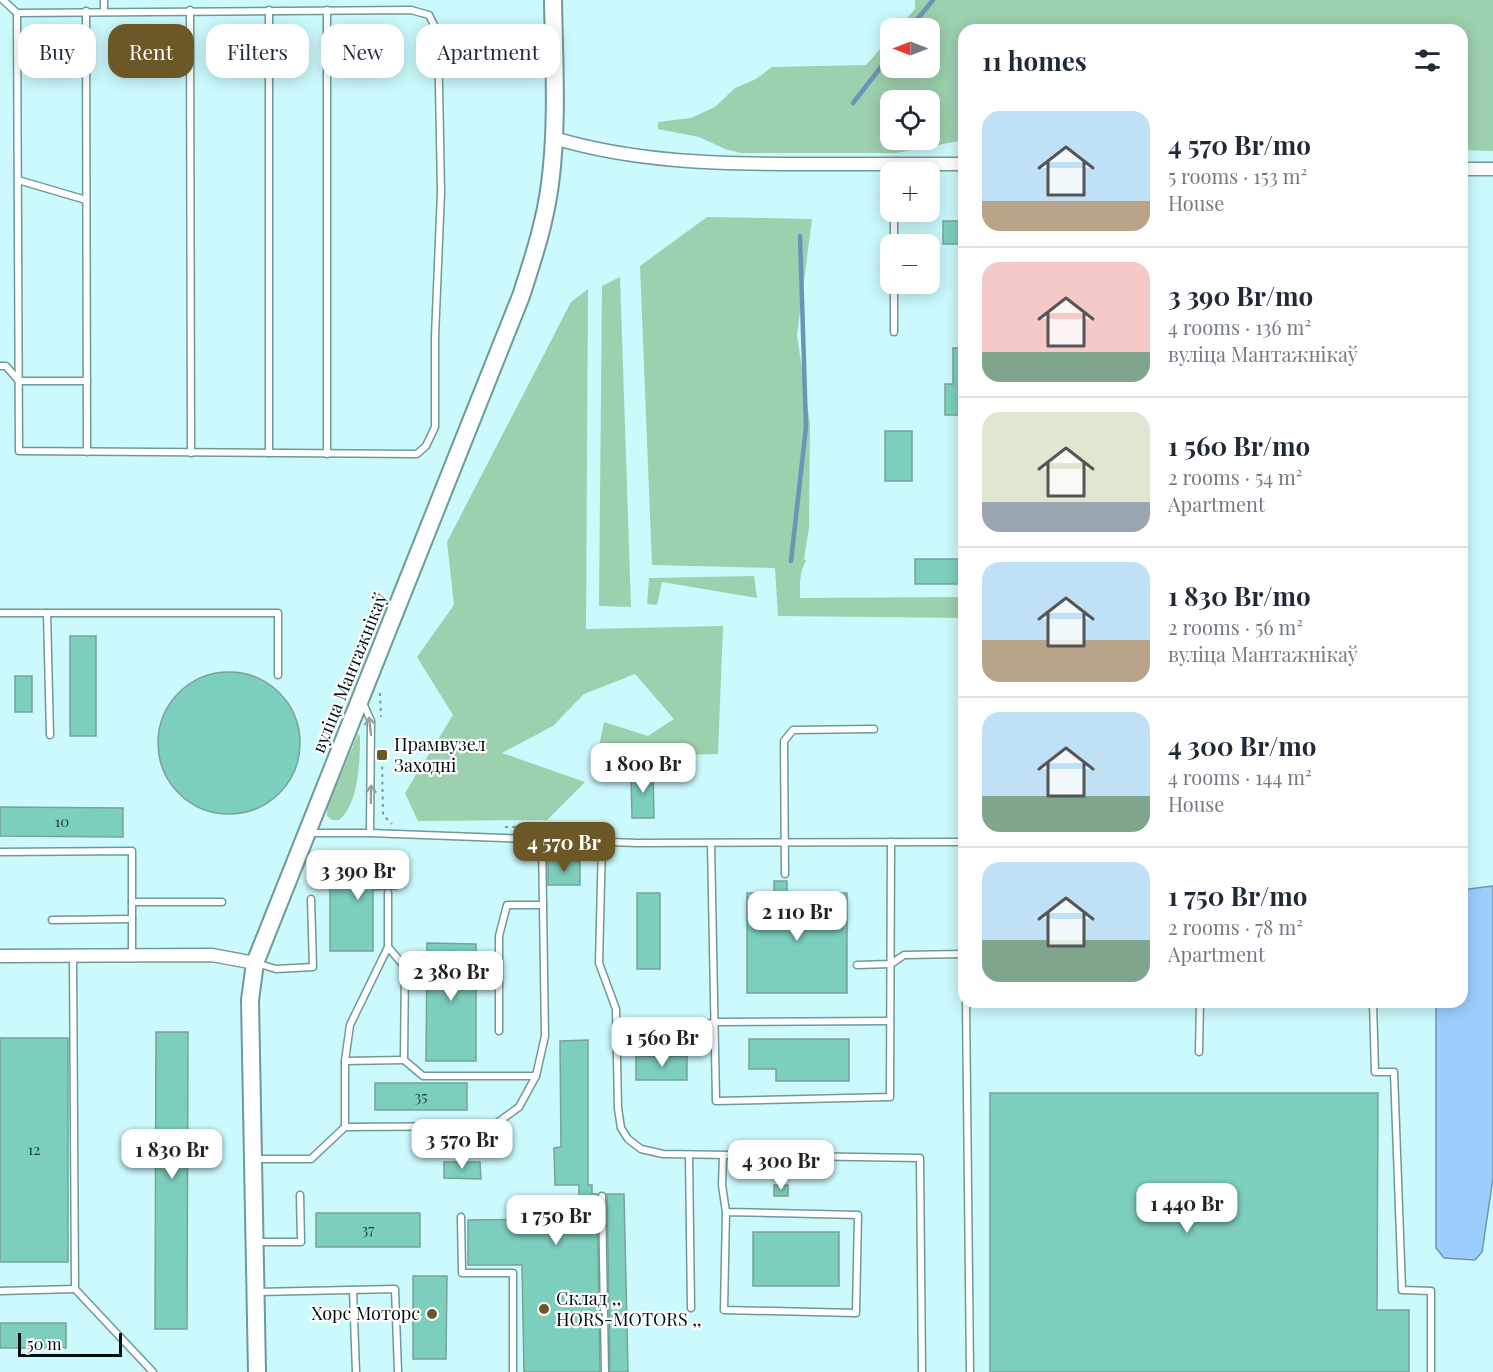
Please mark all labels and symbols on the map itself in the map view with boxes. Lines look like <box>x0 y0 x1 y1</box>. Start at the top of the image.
north arrow <box>880 18 940 78</box>
street label: вуліца Мантажнікаў <box>306 589 392 756</box>
one-way arrow <box>364 717 375 737</box>
place label: Прамвузел Заходні <box>394 732 486 777</box>
pin: 1 800 Br <box>581 743 705 794</box>
marker: Прамвузел Заходні <box>375 748 389 762</box>
one-way arrow <box>365 784 377 804</box>
house number: 10 <box>55 811 69 831</box>
pin: 4 570 Br <box>502 822 626 873</box>
pin: 3 390 Br <box>296 850 420 901</box>
pin: 2 110 Br <box>735 891 859 942</box>
pin: 2 380 Br <box>389 951 513 1002</box>
pin: 1 560 Br <box>600 1017 724 1068</box>
house number: 35 <box>415 1086 428 1106</box>
pin: 3 570 Br <box>400 1119 524 1170</box>
pin: 1 830 Br <box>110 1129 234 1180</box>
house number: 12 <box>28 1139 40 1159</box>
pin: 4 300 Br <box>719 1140 843 1191</box>
pin: 1 440 Br <box>1125 1183 1249 1234</box>
pin: 1 750 Br <box>494 1195 618 1246</box>
house number: 37 <box>362 1219 374 1239</box>
place label: Склад ,, HORS-MOTORS ,, <box>556 1286 702 1331</box>
place label: Хорс Моторс <box>311 1301 420 1325</box>
marker: Склад ,, HORS-MOTORS ,, <box>537 1302 551 1316</box>
marker: Хорс Моторс <box>425 1307 439 1321</box>
scale bar <box>18 1330 122 1358</box>

